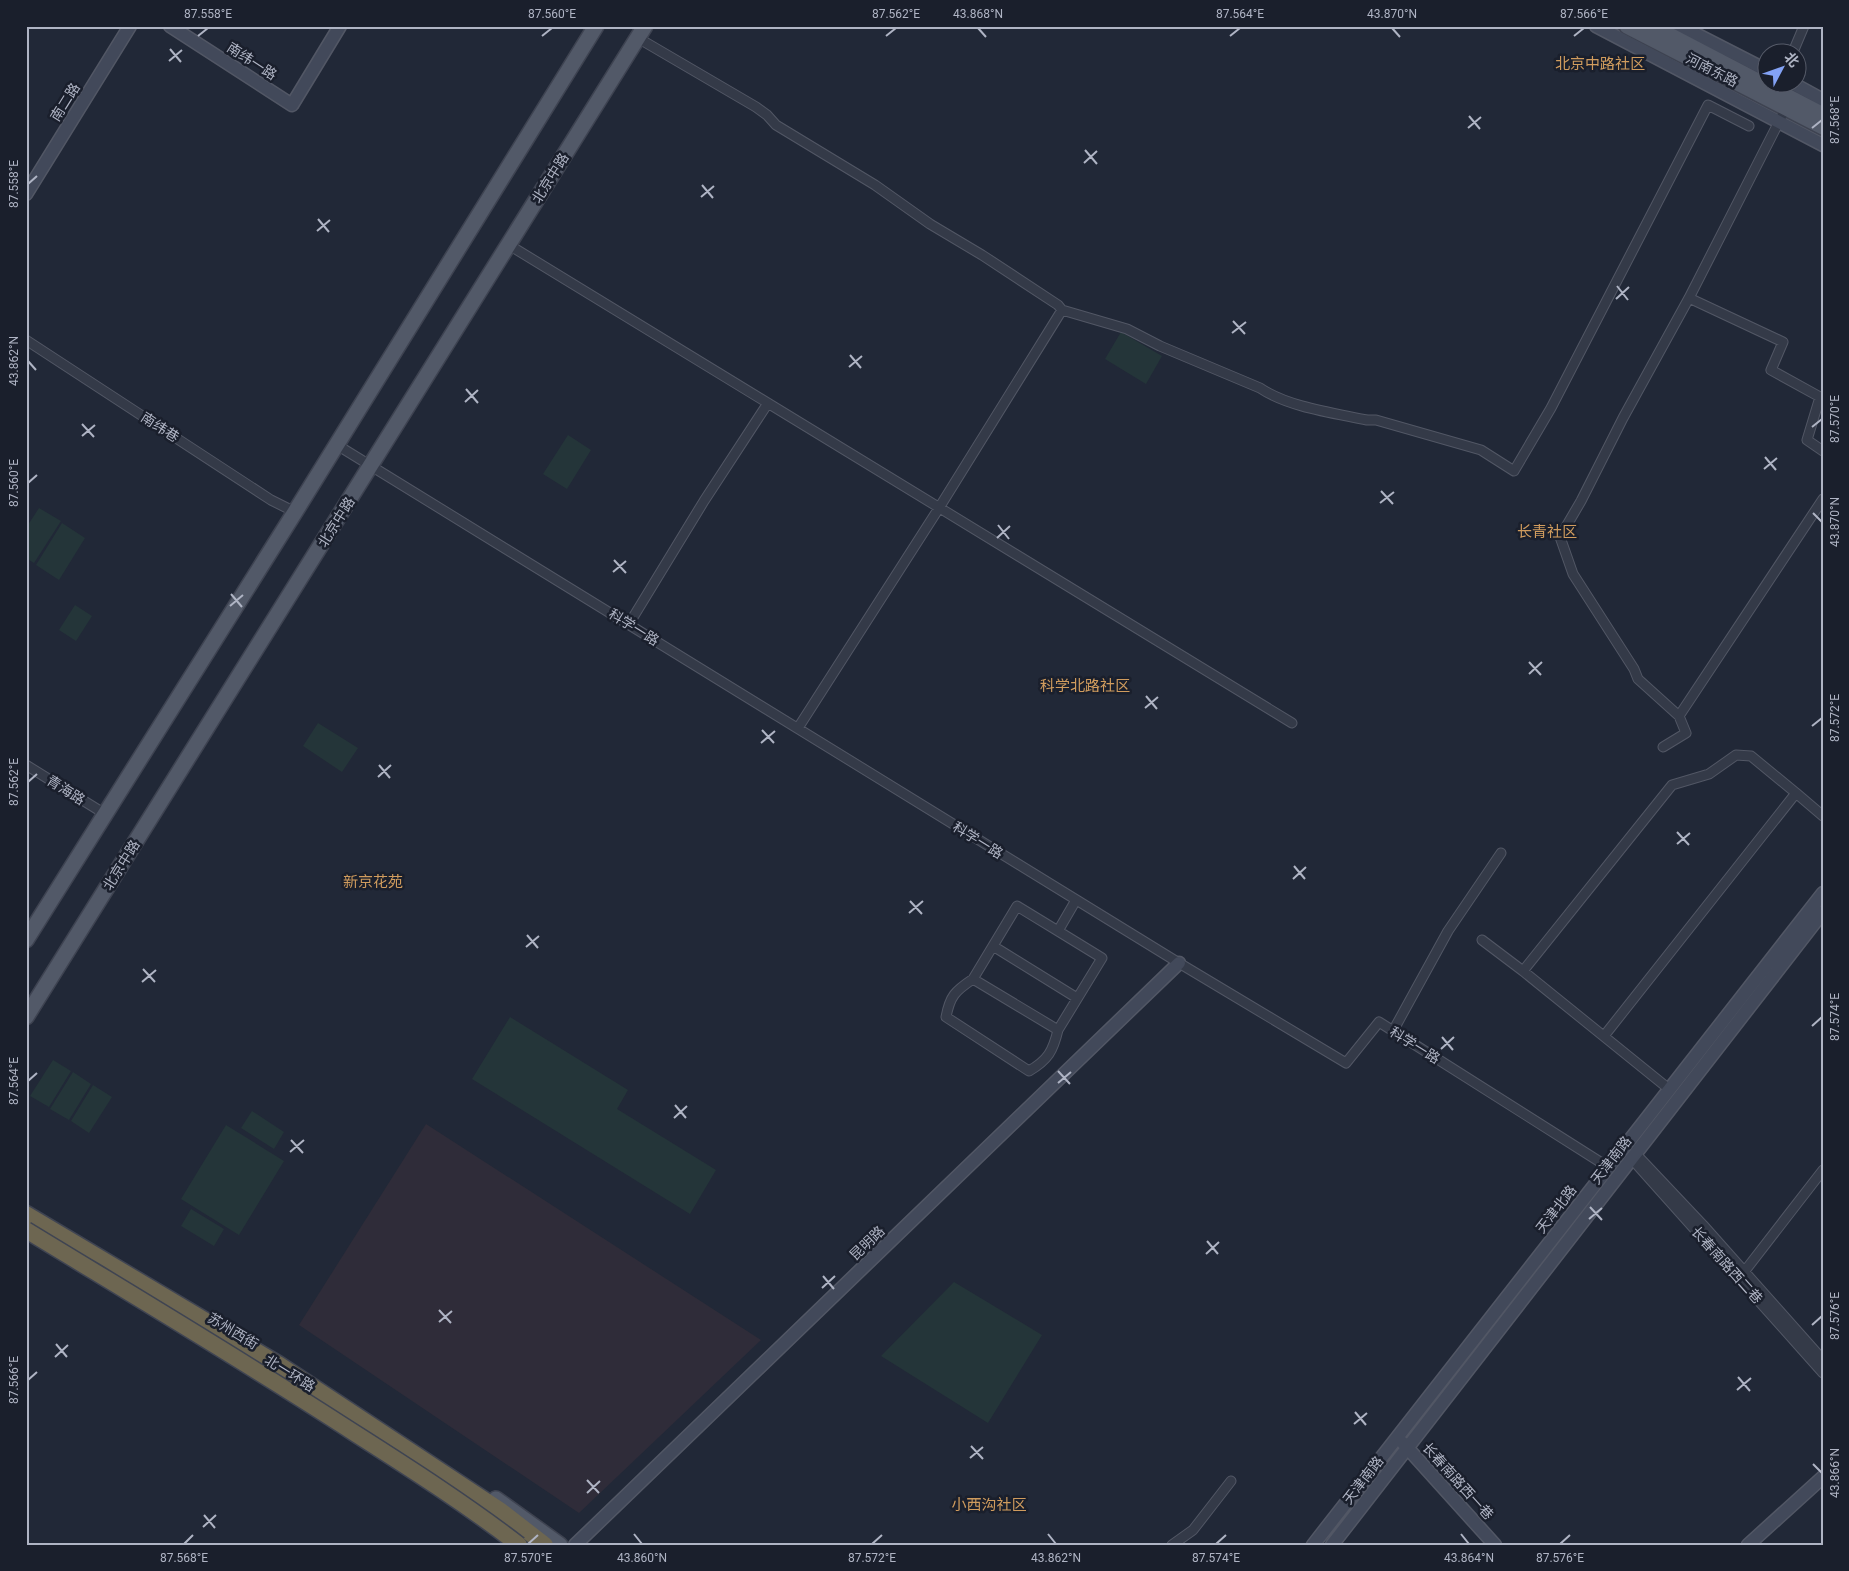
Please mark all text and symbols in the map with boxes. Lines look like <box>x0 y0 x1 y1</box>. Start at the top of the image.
text: 87.558°E <box>184 7 232 21</box>
text: 87.560°E <box>528 7 576 21</box>
text: 87.562°E <box>872 7 920 21</box>
text: 43.868°N <box>953 7 1003 21</box>
text: 87.564°E <box>1216 7 1264 21</box>
text: 43.870°N <box>1367 7 1417 21</box>
text: 87.566°E <box>1560 7 1608 21</box>
street label: 南纬一路 <box>224 39 280 83</box>
north arrow <box>1756 42 1806 92</box>
text: 北 <box>1781 49 1802 70</box>
street label: 河南东路 <box>1683 50 1741 90</box>
district label: 北京中路社区 <box>1555 55 1645 73</box>
street label: 南二路 <box>47 80 83 124</box>
text: 87.568°E <box>1828 96 1842 144</box>
street label: 北京中路 <box>528 150 572 206</box>
text: 87.558°E <box>7 160 21 208</box>
text: 43.862°N <box>7 336 21 386</box>
text: 87.570°E <box>1828 395 1842 443</box>
street label: 南纬巷 <box>138 409 182 445</box>
text: 87.560°E <box>7 459 21 507</box>
street label: 北京中路 <box>314 494 358 550</box>
text: 43.870°N <box>1828 497 1842 547</box>
district label: 长青社区 <box>1517 523 1577 541</box>
street label: 科学一路 <box>606 605 662 649</box>
district label: 科学北路社区 <box>1040 677 1130 695</box>
text: 87.572°E <box>1828 694 1842 742</box>
text: 87.562°E <box>7 758 21 806</box>
street label: 青海路 <box>44 772 88 808</box>
street label: 科学一路 <box>950 818 1006 862</box>
street label: 北京中路 <box>99 837 143 893</box>
district label: 新京花苑 <box>343 873 403 891</box>
text: 87.574°E <box>1828 993 1842 1041</box>
street label: 科学一路 <box>1387 1023 1443 1067</box>
text: 87.564°E <box>7 1057 21 1105</box>
street label: 天津南路 <box>1587 1133 1635 1187</box>
street label: 天津北路 <box>1532 1182 1580 1236</box>
street label: 昆明路 <box>846 1223 888 1263</box>
street label: 长春南路西二巷 <box>1688 1223 1766 1307</box>
text: 87.576°E <box>1828 1292 1842 1340</box>
street label: 苏州西街 <box>205 1310 261 1352</box>
street label: 北一环路 <box>262 1351 318 1395</box>
text: 87.566°E <box>7 1356 21 1404</box>
street label: 长春南路西一巷 <box>1419 1439 1497 1523</box>
text: 43.866°N <box>1828 1448 1842 1498</box>
street label: 天津南路 <box>1339 1453 1387 1507</box>
district label: 小西沟社区 <box>951 1496 1027 1514</box>
text: 87.568°E <box>160 1551 208 1565</box>
text: 87.570°E <box>504 1551 552 1565</box>
text: 43.860°N <box>617 1551 667 1565</box>
text: 87.572°E <box>848 1551 896 1565</box>
text: 43.862°N <box>1031 1551 1081 1565</box>
text: 87.574°E <box>1192 1551 1240 1565</box>
text: 43.864°N <box>1444 1551 1494 1565</box>
text: 87.576°E <box>1536 1551 1584 1565</box>

